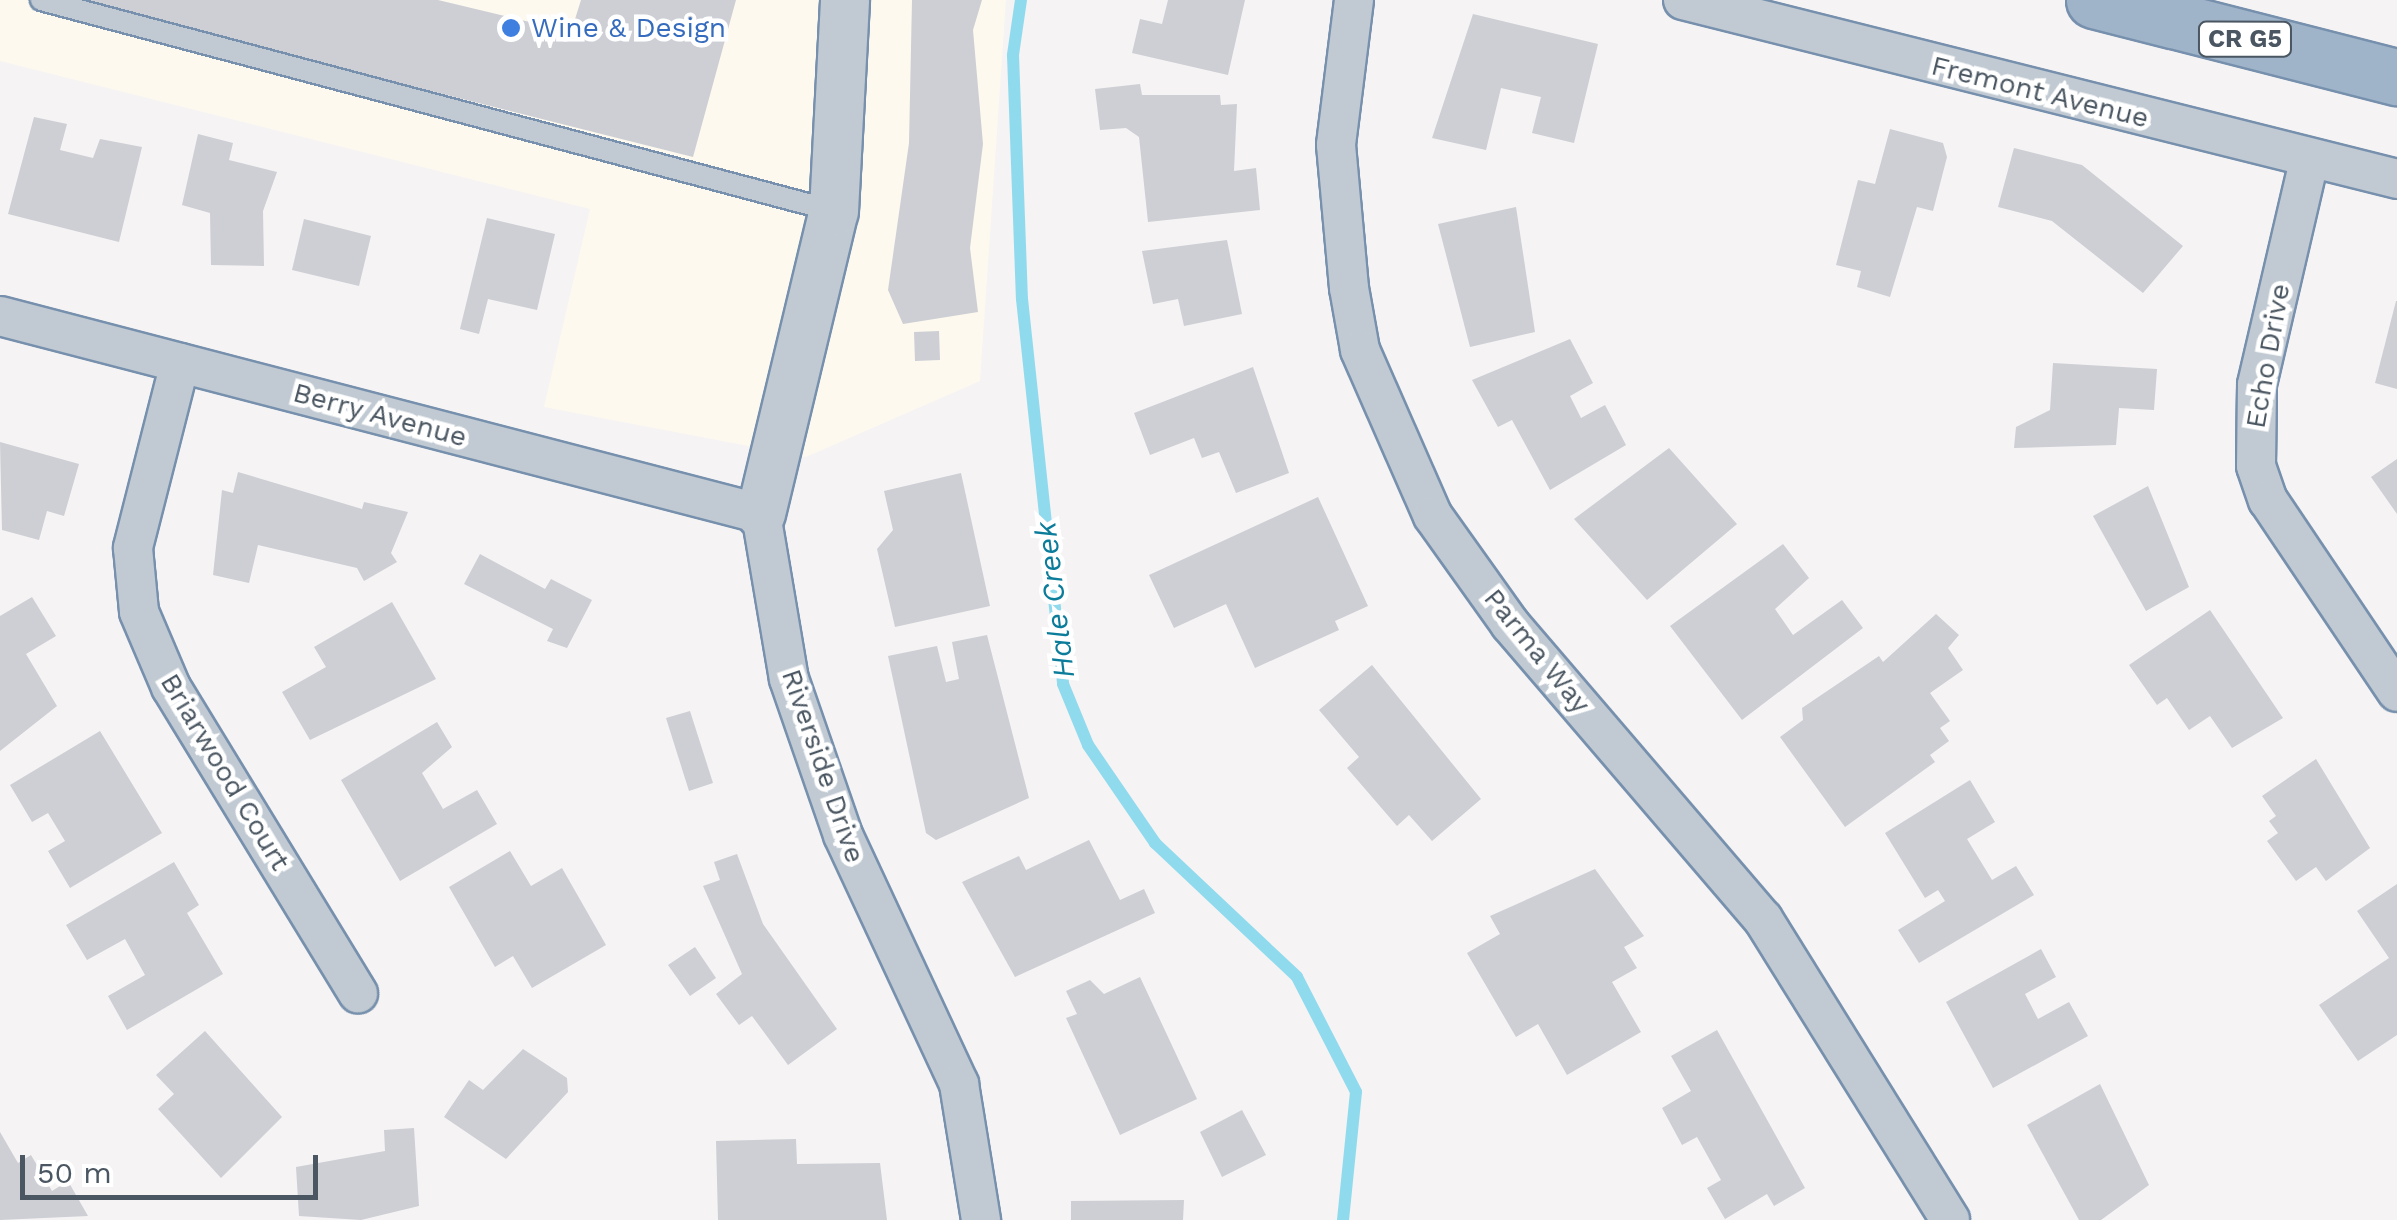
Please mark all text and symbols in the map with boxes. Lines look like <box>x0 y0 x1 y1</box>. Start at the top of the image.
place label: Wine & Design <box>531 11 726 45</box>
marker: Wine & Design <box>500 17 522 39</box>
road number: CR G5 <box>2198 19 2292 59</box>
street label: Fremont Avenue <box>1927 49 2153 135</box>
street label: Echo Drive <box>2239 281 2297 431</box>
street label: Berry Avenue <box>289 375 471 455</box>
water label: Hale Creek <box>1028 520 1082 680</box>
street label: Parma Way <box>1476 581 1598 721</box>
street label: Riverside Drive <box>774 665 872 867</box>
street label: Briarwood Court <box>153 667 297 877</box>
scale bar <box>25 1135 322 1197</box>
text: 50 m <box>37 1155 112 1190</box>

